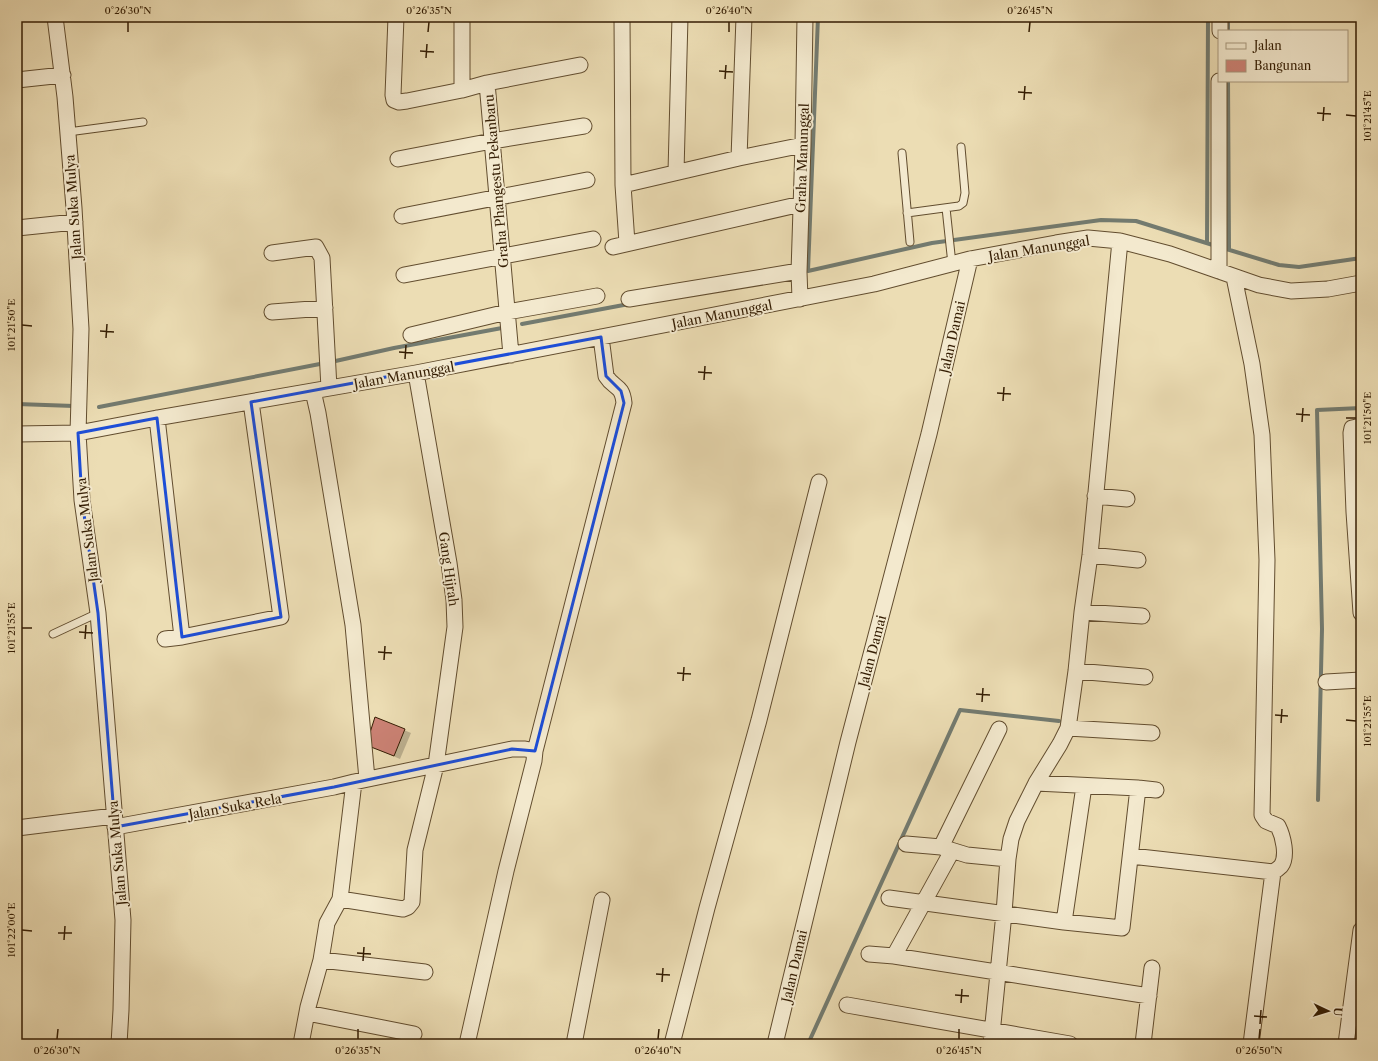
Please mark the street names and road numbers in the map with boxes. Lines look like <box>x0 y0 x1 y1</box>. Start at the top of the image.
street label: Graha Phangestu Pekanbaru <box>480 93 512 269</box>
street label: Graha Manunggal <box>792 103 812 213</box>
street label: Jalan Suka Mulya <box>61 154 85 262</box>
street label: Jalan Manunggal <box>985 232 1091 264</box>
street label: Jalan Manunggal <box>668 296 774 332</box>
street label: Jalan Damai <box>935 299 968 377</box>
street label: Jalan Manunggal <box>350 358 456 392</box>
street label: Jalan Suka Mulya <box>73 477 102 585</box>
street label: Gang Hijrah <box>436 531 462 607</box>
street label: Jalan Damai <box>854 613 889 691</box>
street label: Jalan Suka Rela <box>185 790 283 822</box>
street label: Jalan Suka Mulya <box>104 800 130 908</box>
street label: Jalan Damai <box>777 928 810 1006</box>

